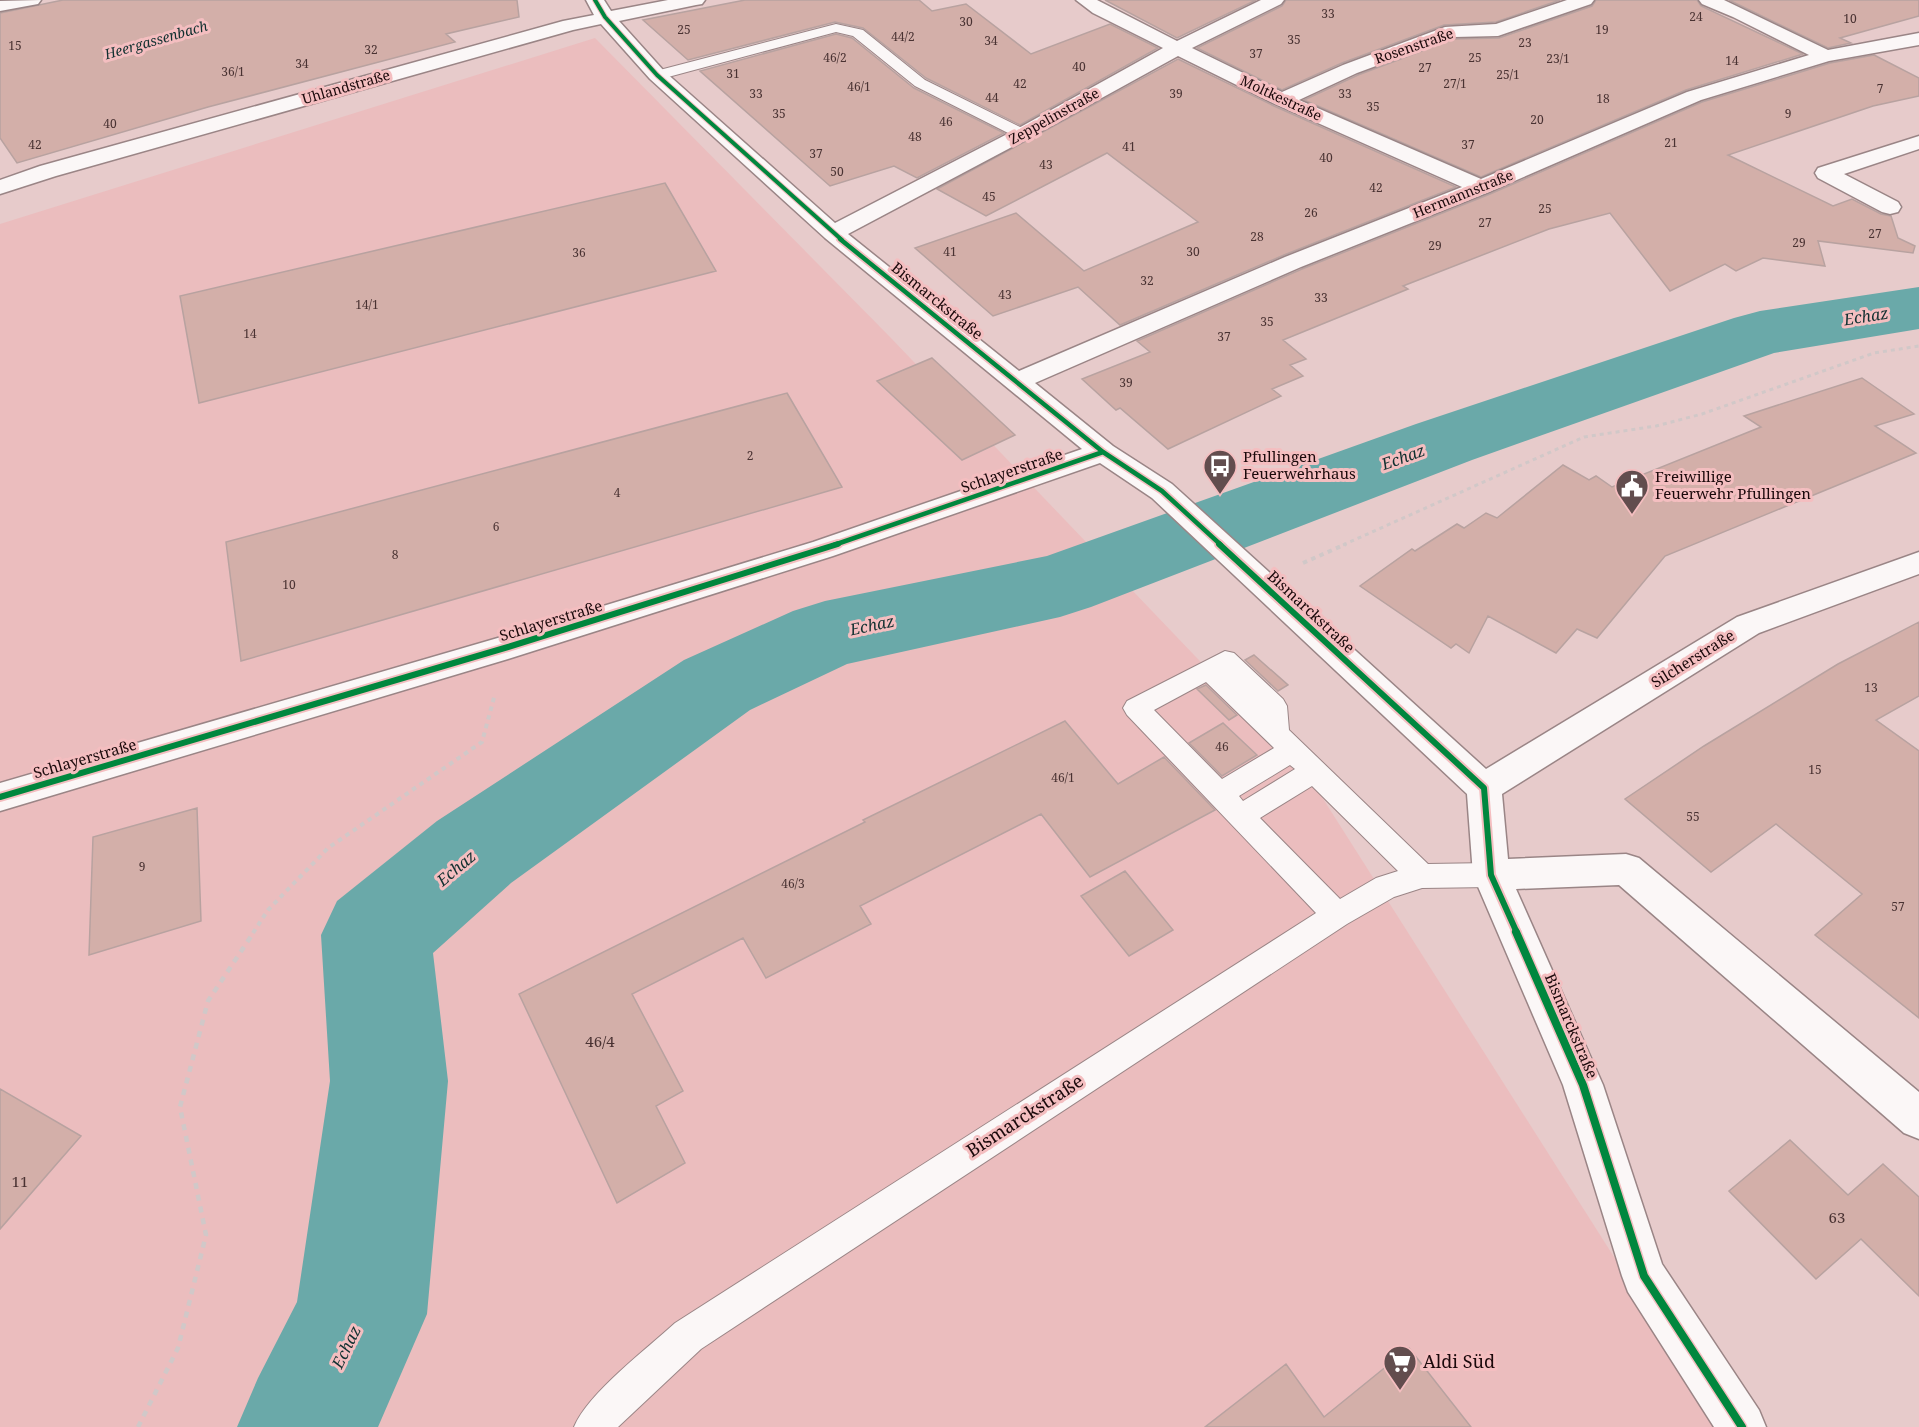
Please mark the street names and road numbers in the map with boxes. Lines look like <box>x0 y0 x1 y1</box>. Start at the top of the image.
street label: Rosenstraße <box>1372 23 1456 68</box>
street label: Uhlandstraße <box>300 65 392 108</box>
street label: Moltkestraße <box>1237 70 1325 125</box>
street label: Zeppelinstraße <box>1005 83 1102 148</box>
street label: Hermannstraße <box>1410 165 1516 222</box>
street label: Bismarckstraße <box>888 257 988 343</box>
street label: Schlayerstraße <box>958 443 1065 497</box>
street label: Bismarckstraße <box>1264 566 1360 657</box>
street label: Schlayerstraße <box>497 595 605 645</box>
street label: Silcherstraße <box>1647 625 1738 692</box>
street label: Schlayerstraße <box>31 734 139 782</box>
street label: Bismarckstraße <box>1541 970 1603 1081</box>
street label: Bismarckstraße <box>961 1068 1087 1162</box>

